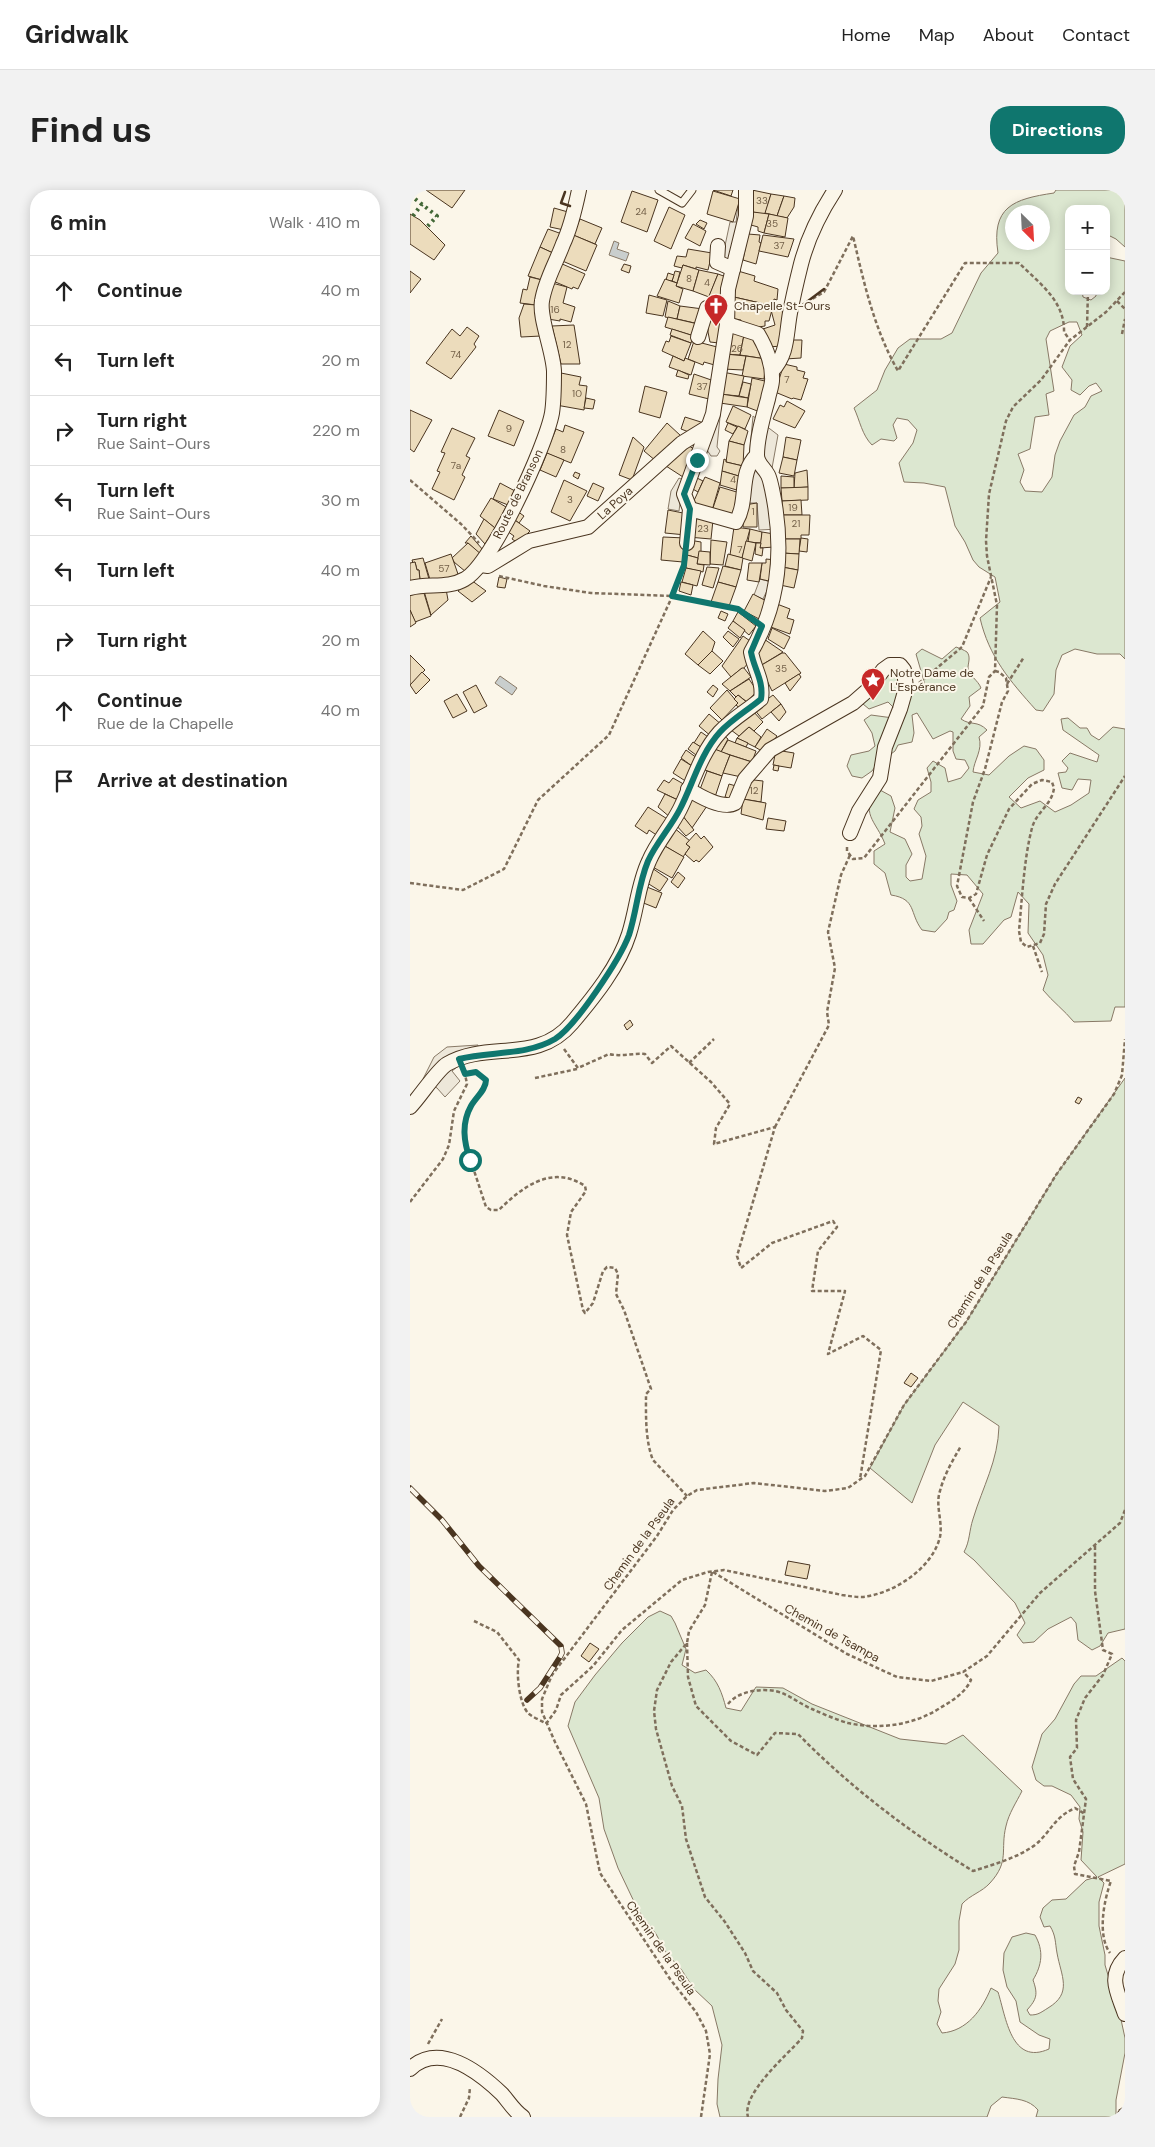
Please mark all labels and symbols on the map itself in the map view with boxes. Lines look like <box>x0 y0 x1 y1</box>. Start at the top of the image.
house number: 33 <box>756 194 768 207</box>
house number: 24 <box>635 205 647 218</box>
north arrow <box>1005 205 1050 250</box>
house number: 35 <box>766 217 778 230</box>
house number: 37 <box>773 239 785 252</box>
house number: 8 <box>686 272 692 285</box>
house number: 4 <box>704 276 710 289</box>
church icon: Chapelle St-Ours <box>703 293 729 327</box>
place label: Chapelle St-Ours <box>734 298 831 314</box>
house number: 16 <box>550 303 560 316</box>
house number: 12 <box>563 338 572 351</box>
house number: 26 <box>731 342 743 355</box>
house number: 74 <box>451 348 461 361</box>
house number: 7 <box>784 373 790 386</box>
house number: 37 <box>696 380 708 393</box>
house number: 10 <box>572 387 582 400</box>
house number: 9 <box>506 422 512 435</box>
house number: 8 <box>560 443 566 456</box>
street label: Route de Branson <box>489 446 547 542</box>
route end <box>686 449 709 472</box>
house number: 7a <box>451 459 461 472</box>
house number: 4 <box>730 473 736 486</box>
street label: La Poya <box>594 483 636 523</box>
house number: 3 <box>567 493 573 506</box>
house number: 19 <box>788 501 798 514</box>
house number: 1 <box>751 505 755 518</box>
house number: 21 <box>792 517 800 530</box>
house number: 23 <box>697 522 709 535</box>
house number: 7 <box>737 543 743 556</box>
house number: 57 <box>438 562 450 575</box>
house number: 35 <box>775 662 787 675</box>
place label: Notre Dame de L'Espérance <box>890 665 974 695</box>
place icon: Notre Dame de L'Espérance <box>860 667 886 701</box>
house number: 12 <box>750 784 759 797</box>
route start <box>459 1149 482 1172</box>
street label: Chemin de la Pseula <box>944 1228 1016 1332</box>
street label: Chemin de la Pseula <box>600 1494 678 1594</box>
street label: Chemin de Tsampa <box>781 1600 883 1666</box>
street label: Chemin de la Pseula <box>622 1898 700 1998</box>

